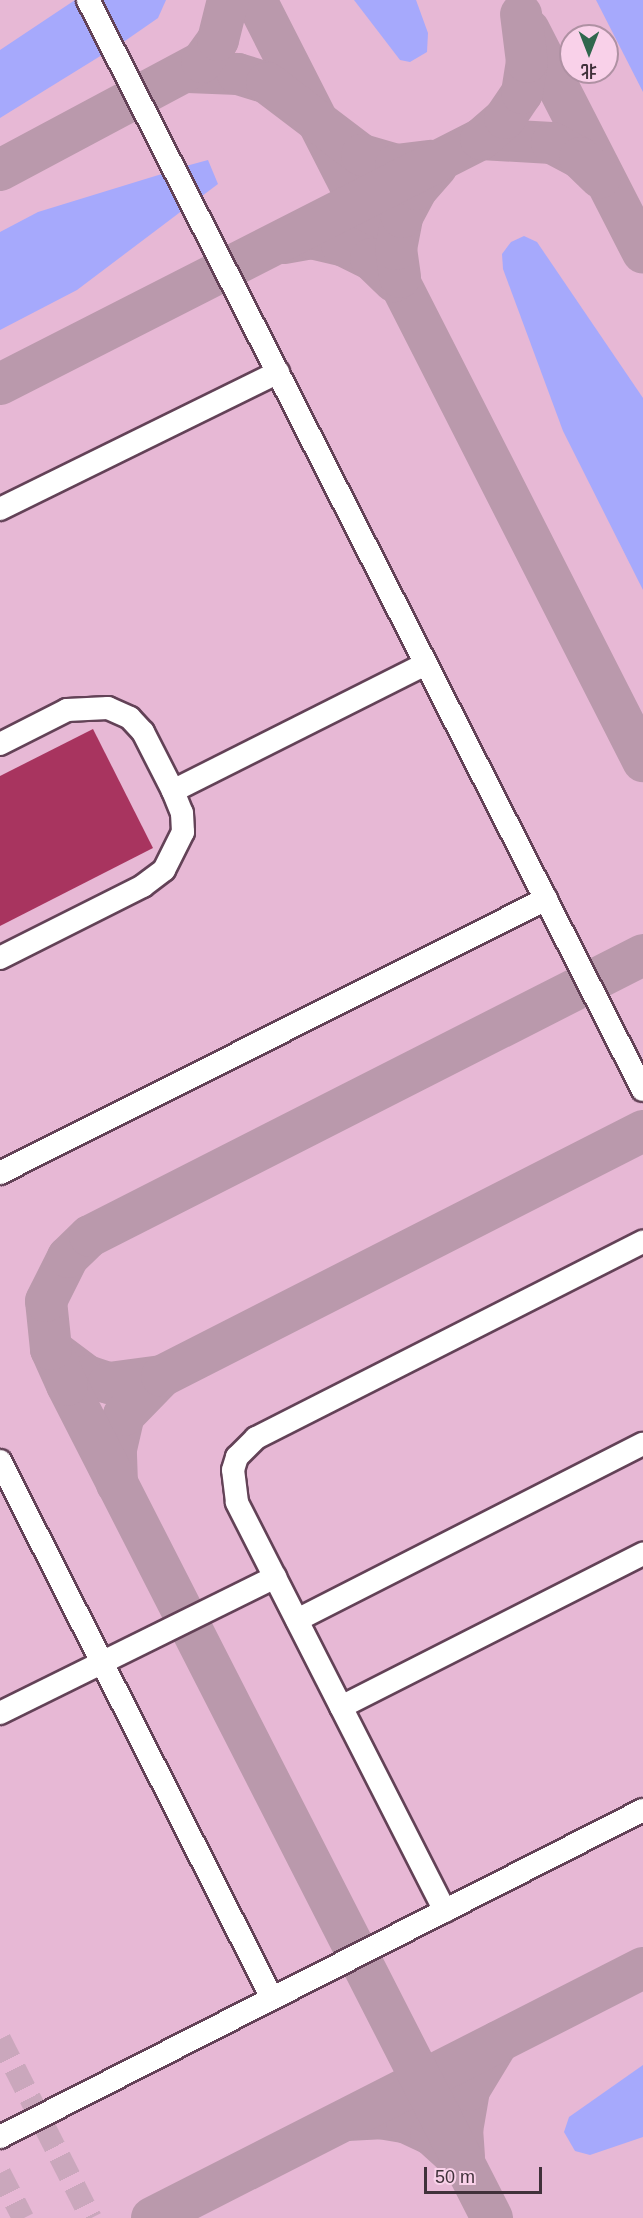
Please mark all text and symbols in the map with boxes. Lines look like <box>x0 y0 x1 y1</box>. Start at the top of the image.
north arrow <box>559 24 619 84</box>
text: 北 <box>581 62 597 79</box>
scale bar <box>427 2155 546 2193</box>
text: 50 m <box>435 2167 475 2187</box>

